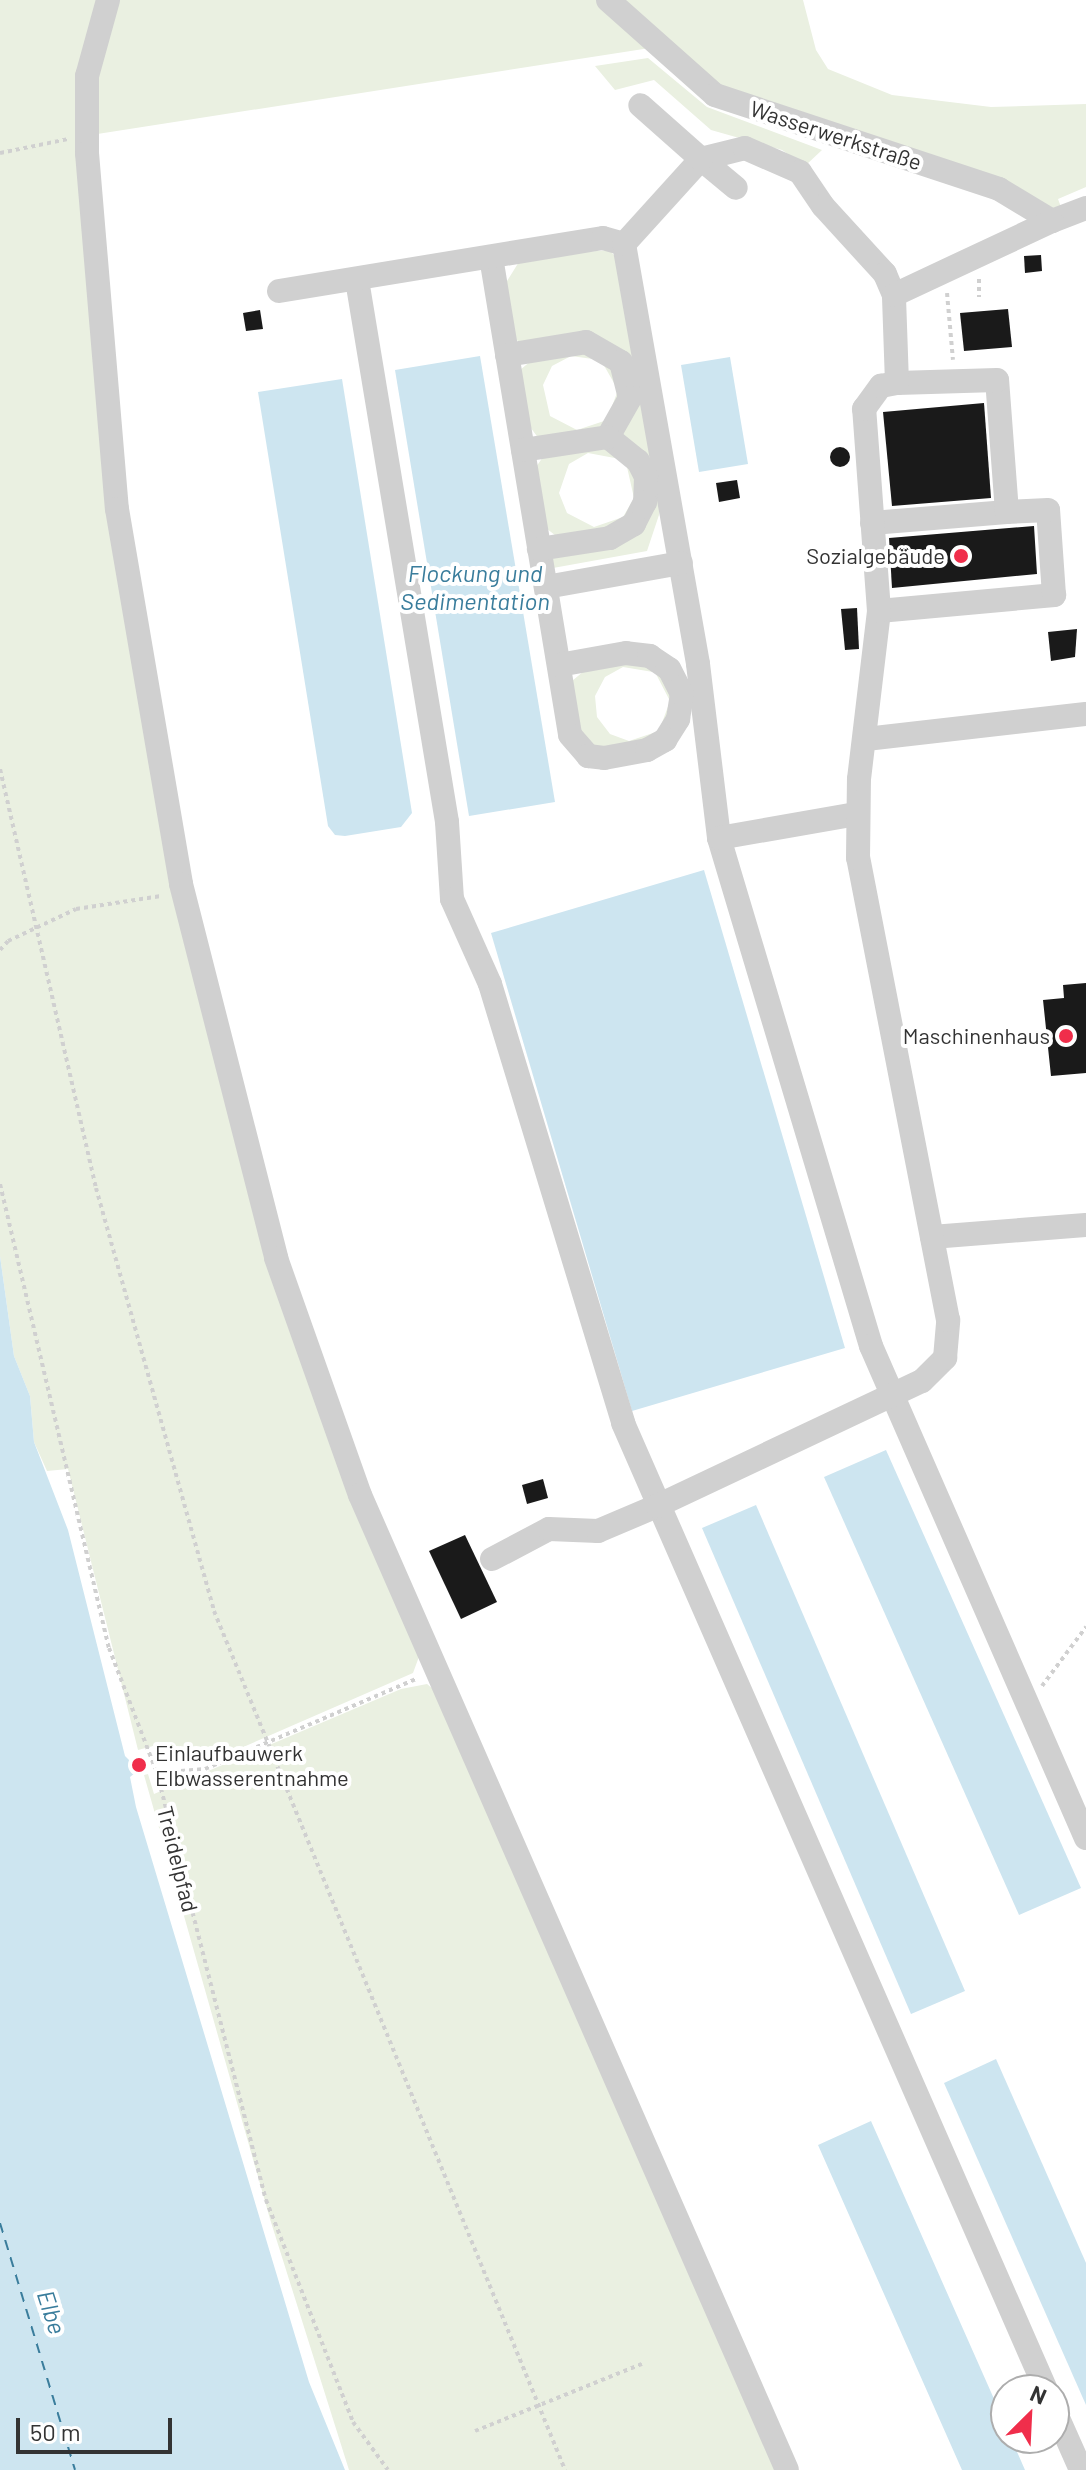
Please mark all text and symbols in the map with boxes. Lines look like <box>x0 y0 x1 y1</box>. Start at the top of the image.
street label: Wasserwerkstraße <box>747 95 925 175</box>
place label: Sozialgebäude <box>806 543 945 569</box>
marker: Sozialgebäude <box>952 547 970 565</box>
water label: Flockung und Sedimentation <box>400 559 550 615</box>
place label: Maschinenhaus <box>903 1023 1050 1049</box>
marker: Maschinenhaus <box>1057 1027 1075 1045</box>
place label: Einlaufbauwerk Elbwasserentnahme <box>155 1739 349 1790</box>
marker: Einlaufbauwerk Elbwasserentnahme <box>130 1756 148 1774</box>
street label: Treidelpfad <box>152 1803 204 1915</box>
water label: Elbe <box>31 2286 73 2338</box>
north arrow <box>990 2374 1070 2454</box>
text: N <box>1027 2379 1051 2409</box>
scale bar <box>20 2402 176 2452</box>
text: 50 m <box>30 2417 81 2446</box>

